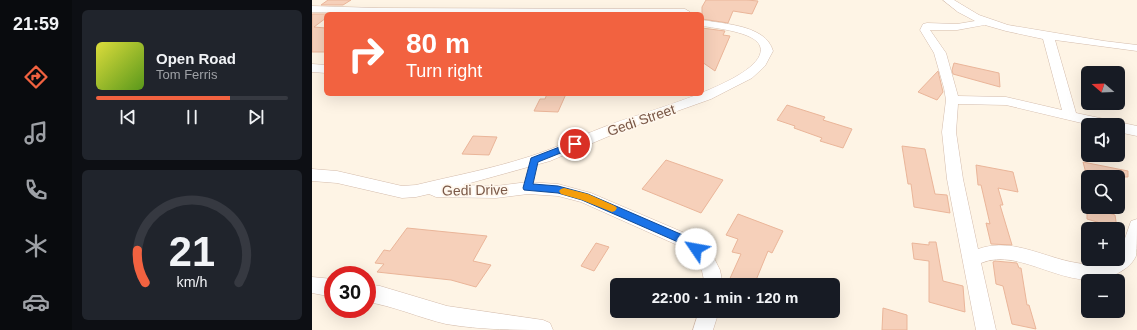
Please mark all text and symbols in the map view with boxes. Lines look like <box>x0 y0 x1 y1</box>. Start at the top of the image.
text: 21:59 <box>13 14 59 34</box>
icon: right <box>340 28 392 80</box>
text: 80 m <box>406 28 470 59</box>
text: Open Road <box>156 50 236 67</box>
text: Turn right <box>406 61 482 81</box>
icon: directions <box>22 63 50 91</box>
north arrow <box>1081 66 1125 110</box>
map controls <box>1081 66 1125 318</box>
text: Tom Ferris <box>156 67 217 82</box>
street label: Gedi Street <box>605 101 677 139</box>
icon: previous <box>117 106 139 128</box>
icon: pause <box>181 106 203 128</box>
icon: next <box>245 106 267 128</box>
button: sound <box>1081 118 1125 162</box>
icon: music <box>22 119 50 147</box>
pin <box>558 127 592 161</box>
icon: arrive <box>564 133 586 155</box>
button: search <box>1081 170 1125 214</box>
icon: phone <box>22 176 50 204</box>
street label: Gedi Drive <box>442 181 508 199</box>
button: + <box>1081 222 1125 266</box>
text: 21 <box>169 228 215 275</box>
position arrow <box>675 228 717 270</box>
icon: climate <box>22 232 50 260</box>
speed limit sign: 30 <box>324 266 376 318</box>
text: km/h <box>177 274 208 290</box>
button: − <box>1081 274 1125 318</box>
icon: car <box>22 288 50 316</box>
text: 22:00 · 1 min · 120 m <box>652 289 798 306</box>

